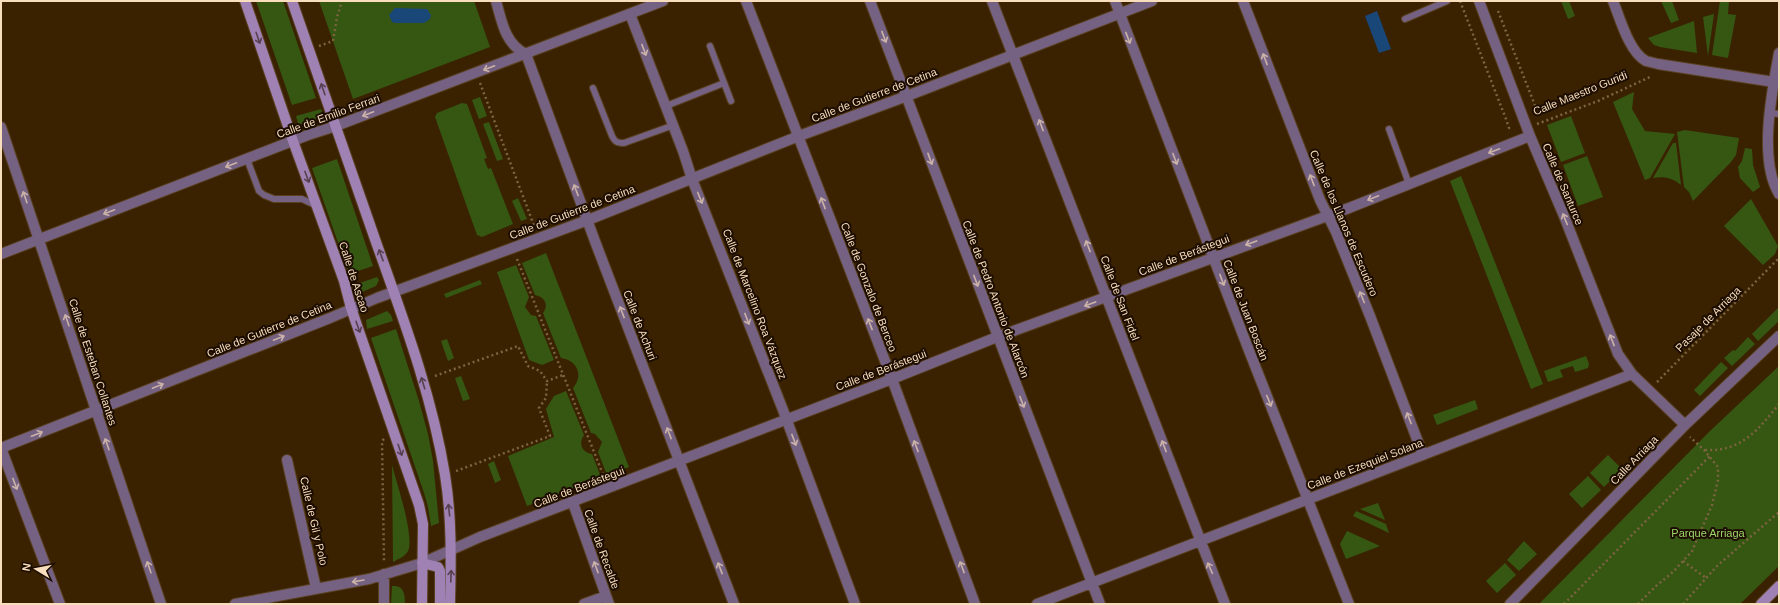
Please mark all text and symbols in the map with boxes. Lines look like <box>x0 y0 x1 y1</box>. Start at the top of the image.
one-way arrow <box>255 31 262 44</box>
one-way arrow <box>881 31 889 43</box>
one-way arrow <box>1125 31 1133 43</box>
one-way arrow <box>641 44 649 56</box>
one-way arrow <box>1261 53 1269 65</box>
one-way arrow <box>484 64 496 72</box>
street label: Calle de Gutierre de Cetina <box>810 65 939 124</box>
street label: Calle Maestro Guridi <box>1531 69 1629 117</box>
one-way arrow <box>319 83 326 96</box>
street label: Calle de Emilio Ferrari <box>275 92 381 140</box>
one-way arrow <box>361 111 374 118</box>
one-way arrow <box>1036 120 1044 132</box>
street label: Calle de Santurce <box>1540 141 1586 227</box>
one-way arrow <box>1488 147 1500 155</box>
street label: Calle de los Llanos de Escudero <box>1308 148 1380 298</box>
one-way arrow <box>1172 152 1180 164</box>
one-way arrow <box>927 153 935 165</box>
one-way arrow <box>225 162 237 170</box>
one-way arrow <box>303 171 311 183</box>
one-way arrow <box>1308 175 1316 187</box>
street label: Calle de Gutierre de Cetina <box>508 182 637 241</box>
one-way arrow <box>572 185 580 197</box>
one-way arrow <box>21 191 28 204</box>
one-way arrow <box>697 191 705 203</box>
one-way arrow <box>1367 195 1379 203</box>
one-way arrow <box>819 197 827 209</box>
one-way arrow <box>104 209 116 217</box>
one-way arrow <box>1561 214 1569 226</box>
street label: Calle de Pedro Antonio de Alarcón <box>960 219 1032 379</box>
street label: Calle de Gonzalo de Berceo <box>839 221 899 353</box>
street label: Calle de Marcelino Roa Vázquez <box>721 227 789 381</box>
street label: Calle de Berástegui <box>1137 232 1231 278</box>
street label: Calle de Ascao <box>337 240 371 314</box>
one-way arrow <box>1245 240 1257 248</box>
one-way arrow <box>1083 241 1091 253</box>
one-way arrow <box>376 250 384 262</box>
street label: Calle de San Fidel <box>1098 254 1142 342</box>
street label: Calle de Juan Boscán <box>1221 258 1271 362</box>
one-way arrow <box>972 274 980 286</box>
one-way arrow <box>1218 274 1226 286</box>
street label: Pasaje de Arriaga <box>1673 283 1744 354</box>
street label: Calle de Achuri <box>621 288 659 362</box>
one-way arrow <box>1358 291 1366 303</box>
street label: Calle de Esteban Collantes <box>67 297 119 427</box>
street label: Calle de Gutierre de Cetina <box>205 298 334 360</box>
one-way arrow <box>1084 300 1096 308</box>
one-way arrow <box>618 306 626 318</box>
one-way arrow <box>744 312 752 324</box>
one-way arrow <box>62 315 70 327</box>
one-way arrow <box>866 318 874 330</box>
one-way arrow <box>355 320 362 333</box>
one-way arrow <box>273 334 285 342</box>
one-way arrow <box>1608 335 1616 347</box>
street label: Calle de Berástegui <box>834 347 928 393</box>
one-way arrow <box>419 376 426 389</box>
one-way arrow <box>152 382 164 389</box>
one-way arrow <box>1266 395 1273 407</box>
one-way arrow <box>1019 396 1027 408</box>
one-way arrow <box>1404 413 1412 425</box>
one-way arrow <box>665 427 673 439</box>
one-way arrow <box>31 430 43 438</box>
street label: Calle Arriaga <box>1608 433 1661 487</box>
one-way arrow <box>791 434 798 447</box>
street label: Calle de Ezequiel Solana <box>1305 436 1425 492</box>
one-way arrow <box>103 438 110 451</box>
one-way arrow <box>912 440 920 452</box>
one-way arrow <box>1159 441 1167 453</box>
one-way arrow <box>397 443 405 455</box>
street label: Calle de Berástegui <box>532 464 626 510</box>
street label: Calle de Gil y Polo <box>298 476 330 566</box>
one-way arrow <box>12 478 20 490</box>
one-way arrow <box>445 504 453 517</box>
street label: Calle de Recalde <box>582 508 622 590</box>
park label: Parque Arriaga <box>1671 527 1746 539</box>
north arrow <box>16 549 56 589</box>
one-way arrow <box>145 561 152 574</box>
text: N <box>20 562 33 572</box>
one-way arrow <box>591 562 599 574</box>
one-way arrow <box>716 562 724 574</box>
one-way arrow <box>957 562 965 574</box>
one-way arrow <box>1206 562 1213 574</box>
one-way arrow <box>447 570 455 583</box>
one-way arrow <box>352 577 365 585</box>

